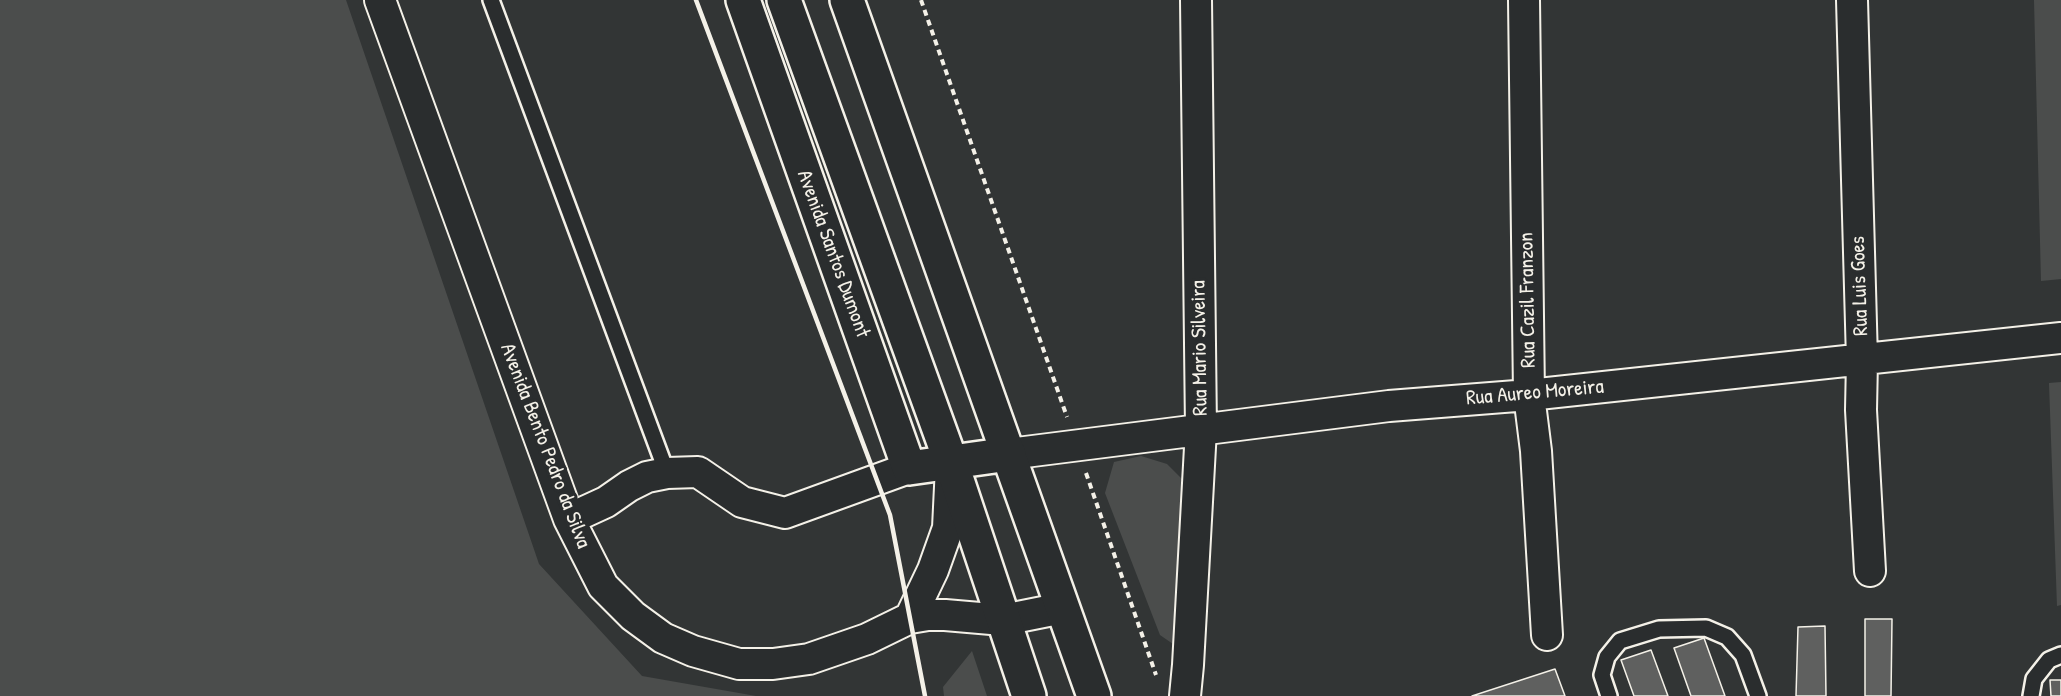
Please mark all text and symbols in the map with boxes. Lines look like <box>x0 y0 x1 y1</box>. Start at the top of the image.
street label: Avenida Santos Dumont <box>791 167 875 341</box>
street label: Rua Cazil Franzon <box>1514 232 1542 368</box>
street label: Rua Luis Goes <box>1846 236 1874 336</box>
street label: Rua Mario Silveira <box>1186 280 1214 416</box>
street label: Avenida Bento Pedro da Silva <box>494 340 596 552</box>
street label: Rua Aureo Moreira <box>1465 374 1605 412</box>

